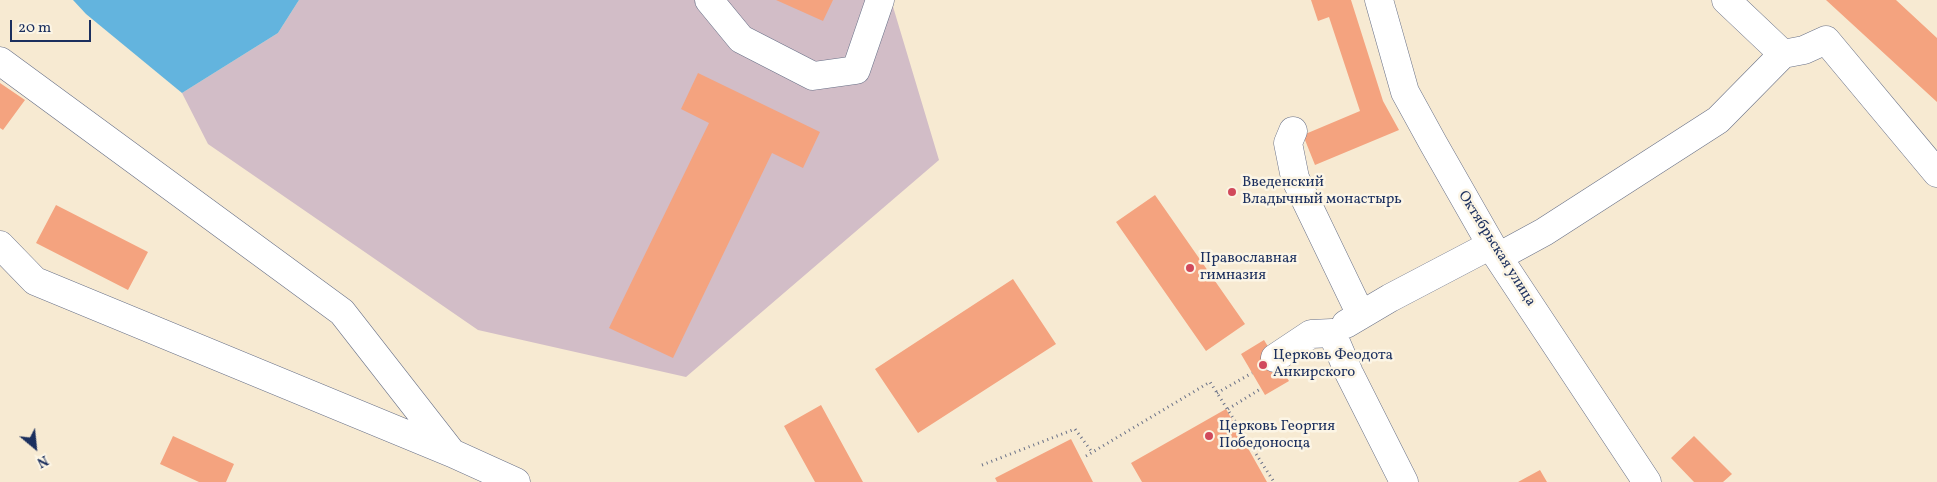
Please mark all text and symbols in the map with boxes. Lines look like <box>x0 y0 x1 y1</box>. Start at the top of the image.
scale bar <box>12 10 94 42</box>
text: 20 m <box>18 18 51 39</box>
place label: Введенский Владычный монастырь <box>1242 174 1402 209</box>
marker: Введенский Владычный монастырь <box>1226 186 1238 198</box>
street label: Октябрьская улица <box>1453 188 1539 310</box>
place label: Православная гимназия <box>1200 250 1297 285</box>
marker: Православная гимназия <box>1184 262 1196 274</box>
place label: Церковь Феодота Анкирского <box>1273 347 1393 382</box>
marker: Церковь Феодота Анкирского <box>1257 359 1269 371</box>
place label: Церковь Георгия Победоносца <box>1219 418 1335 453</box>
north arrow <box>10 422 60 472</box>
marker: Церковь Георгия Победоносца <box>1203 430 1215 442</box>
text: N <box>33 450 51 471</box>

